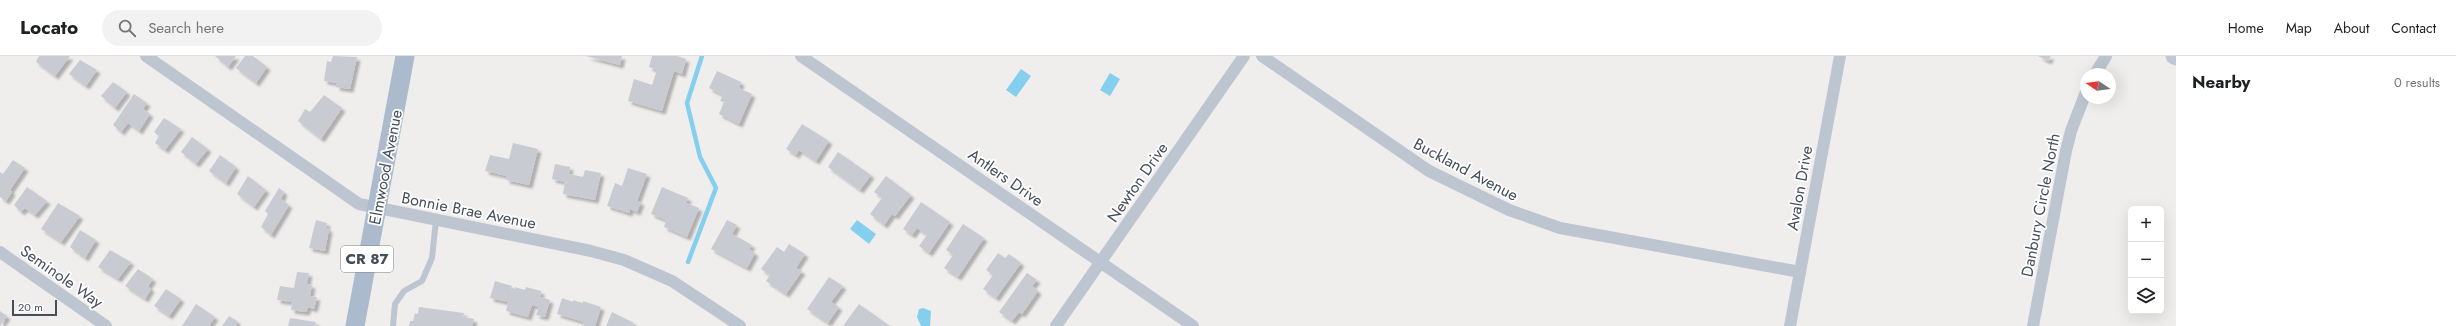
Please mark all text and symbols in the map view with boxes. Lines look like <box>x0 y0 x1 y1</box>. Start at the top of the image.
search box <box>102 10 382 46</box>
text: Locato <box>20 14 78 41</box>
icon: search <box>116 17 138 39</box>
text: Search here <box>148 17 224 39</box>
text: Home <box>2228 18 2264 38</box>
text: Map <box>2286 18 2312 38</box>
text: About <box>2334 18 2369 38</box>
text: Contact <box>2391 18 2436 38</box>
north arrow <box>2080 68 2116 104</box>
text: Nearby <box>2192 70 2250 94</box>
text: 0 results <box>2394 73 2440 92</box>
street label: Elmwood Avenue <box>363 108 408 227</box>
street label: Danbury Circle North <box>2015 131 2066 279</box>
street label: Buckland Avenue <box>1409 132 1522 207</box>
street label: Newton Drive <box>1101 138 1173 227</box>
street label: Antlers Drive <box>963 143 1048 212</box>
street label: Avalon Drive <box>1781 144 1818 232</box>
street label: Bonnie Brae Avenue <box>400 186 538 235</box>
map controls <box>2128 206 2164 314</box>
button: + <box>2128 206 2164 242</box>
street label: Seminole Way <box>16 239 109 314</box>
button: − <box>2128 242 2164 278</box>
road number: CR 87 <box>341 246 393 272</box>
button: layers <box>2128 278 2164 314</box>
scale bar <box>12 298 57 317</box>
text: 20 m <box>18 299 43 315</box>

